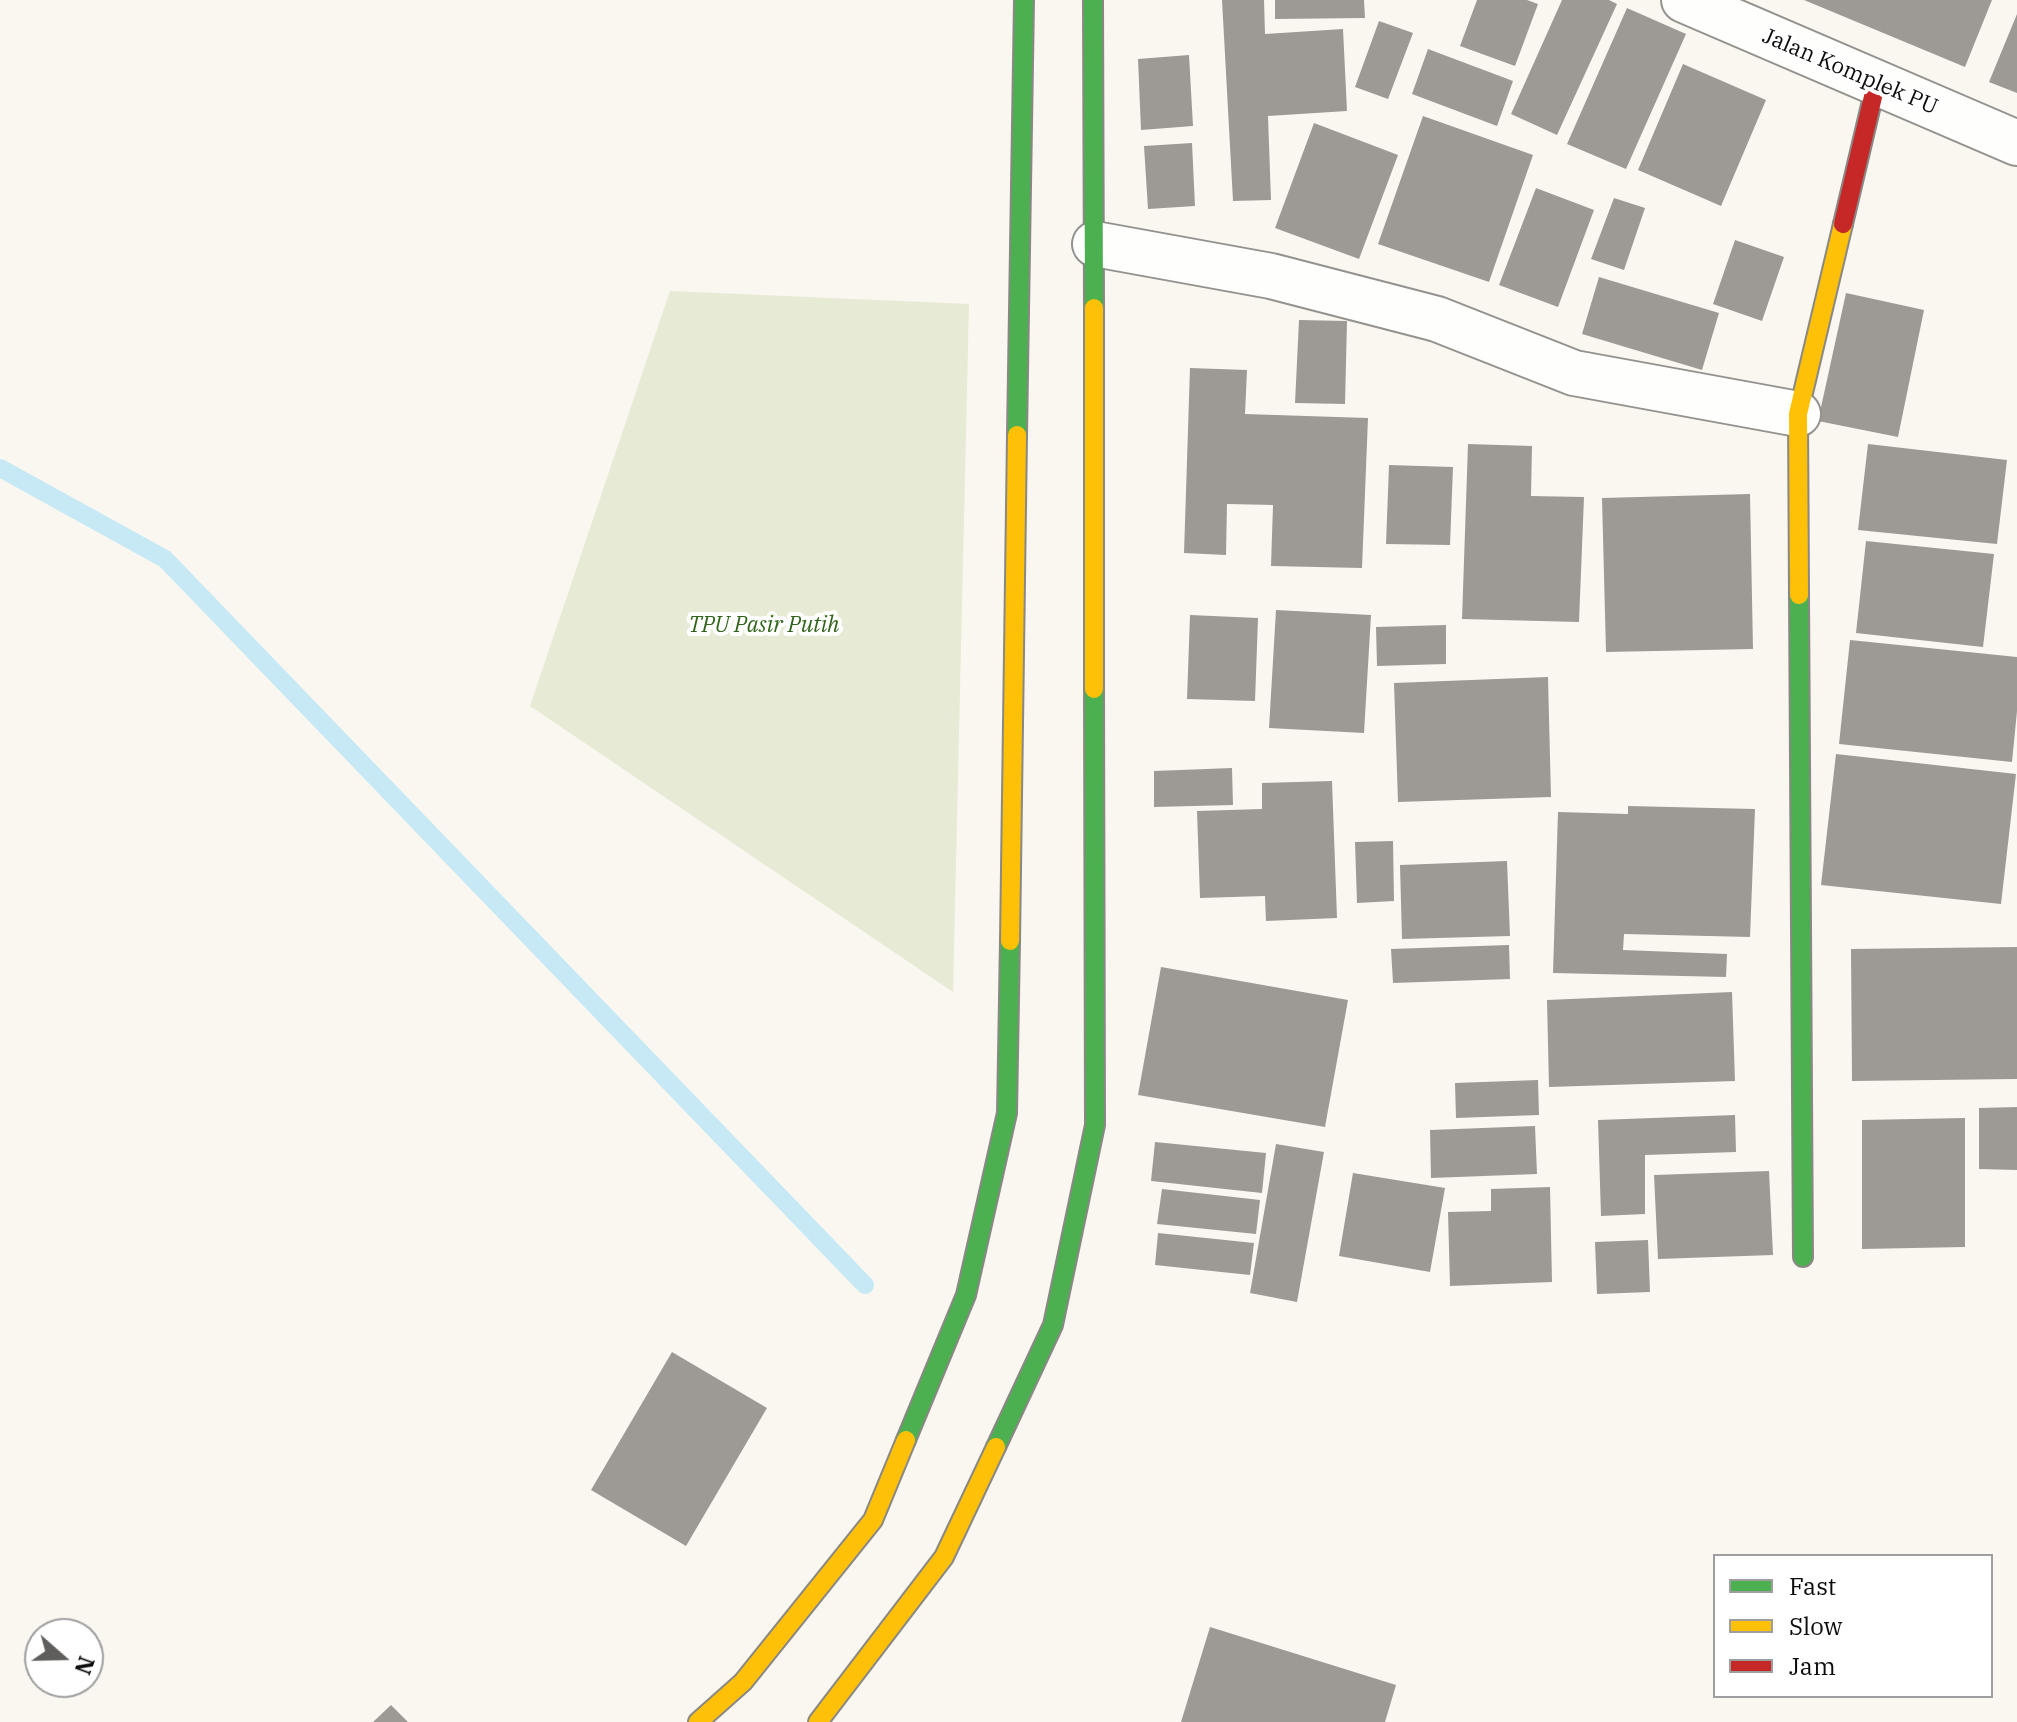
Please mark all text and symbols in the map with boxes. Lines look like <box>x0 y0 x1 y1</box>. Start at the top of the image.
street label: Jalan Komplek PU <box>1758 23 1942 121</box>
park label: TPU Pasir Putih <box>689 613 839 639</box>
legend <box>1713 1554 1993 1698</box>
text: Fast <box>1789 1570 1836 1602</box>
text: Slow <box>1789 1610 1842 1642</box>
north arrow <box>24 1618 104 1698</box>
text: Jam <box>1789 1650 1836 1682</box>
text: N <box>69 1653 102 1679</box>

